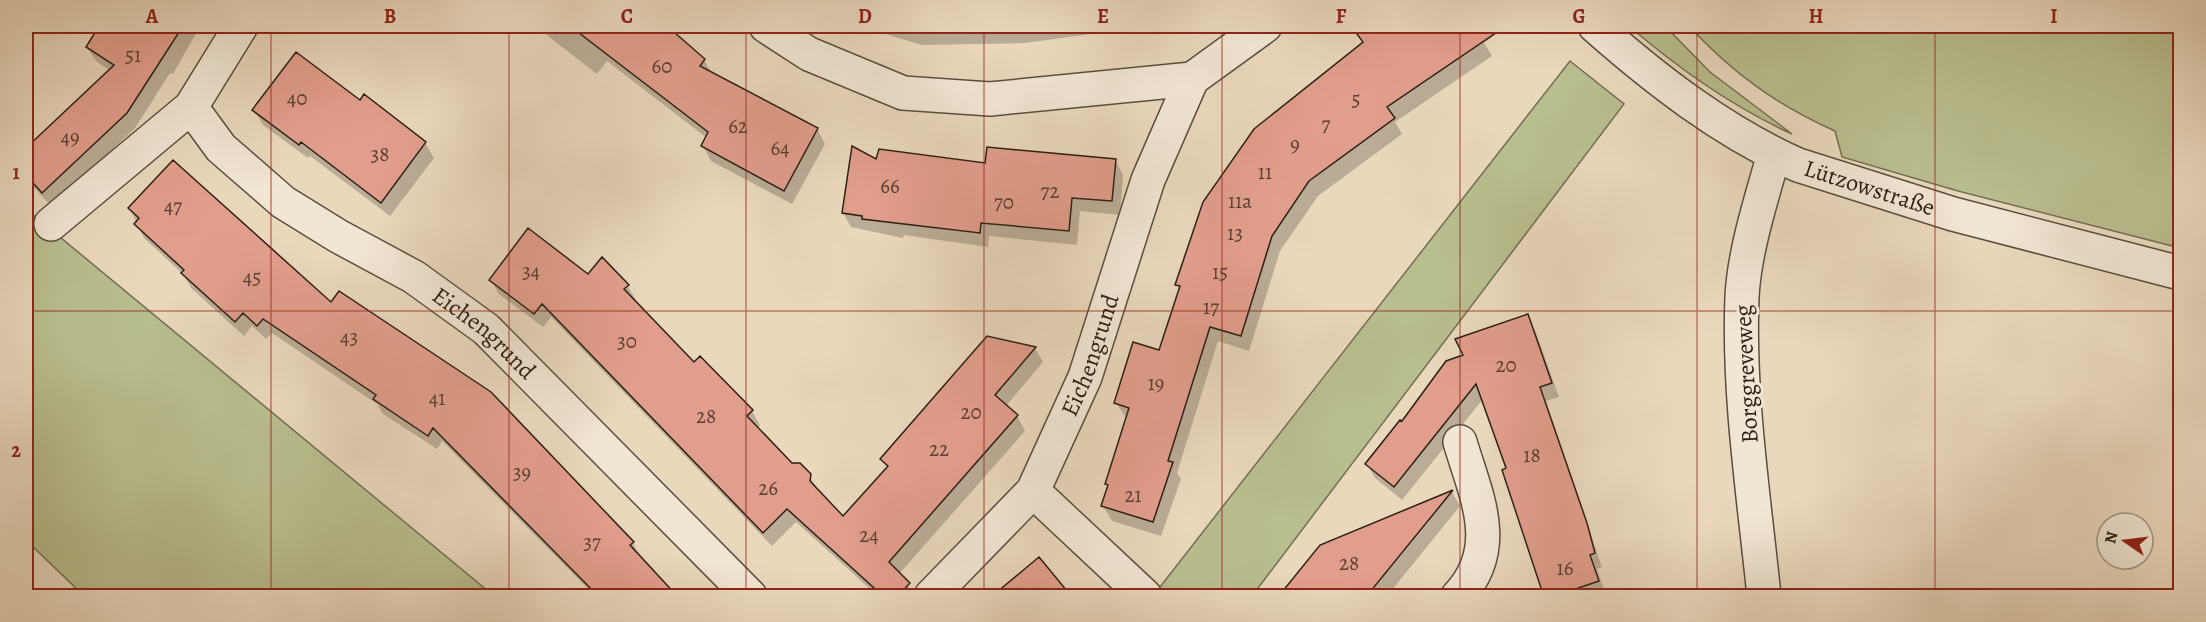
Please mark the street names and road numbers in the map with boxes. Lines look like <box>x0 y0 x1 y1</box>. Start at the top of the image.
street label: Lützowstraße <box>1800 152 1939 223</box>
street label: Eichengrund <box>426 279 543 386</box>
street label: Eichengrund <box>1053 290 1126 421</box>
street label: Borggreveweg <box>1726 304 1766 444</box>

